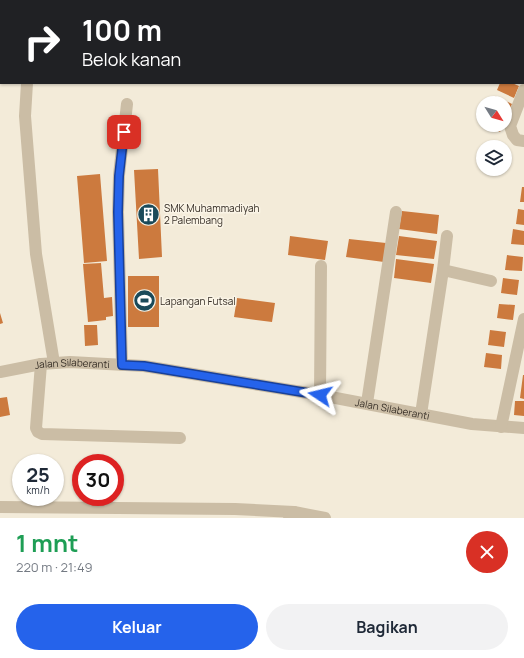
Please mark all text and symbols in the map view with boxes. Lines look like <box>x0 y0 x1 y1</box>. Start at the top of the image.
text: 100 m <box>82 11 162 49</box>
icon: right <box>16 16 68 68</box>
text: Belok kanan <box>82 47 181 71</box>
north arrow <box>476 96 512 132</box>
map controls <box>476 96 512 176</box>
pin <box>107 115 141 149</box>
icon: arrive <box>113 121 135 143</box>
button: layers <box>476 140 512 176</box>
building icon: SMK Muhammadiyah 2 Palembang <box>135 201 161 227</box>
place label: SMK Muhammadiyah 2 Palembang <box>164 201 260 227</box>
sports icon: Lapangan Futsal <box>131 288 157 314</box>
place label: Lapangan Futsal <box>160 294 236 308</box>
street label: Jalan Silaberanti <box>33 355 110 372</box>
position arrow <box>299 374 341 416</box>
street label: Jalan Silaberanti <box>354 395 431 423</box>
speed limit sign: 30 <box>72 454 124 506</box>
text: 25 <box>26 461 50 488</box>
text: km/h <box>26 483 50 497</box>
text: 1 mnt <box>16 526 78 559</box>
button: close <box>466 531 508 573</box>
text: 220 m · 21:49 <box>16 558 93 576</box>
button: Keluar <box>16 604 258 650</box>
button: Bagikan <box>266 604 508 650</box>

